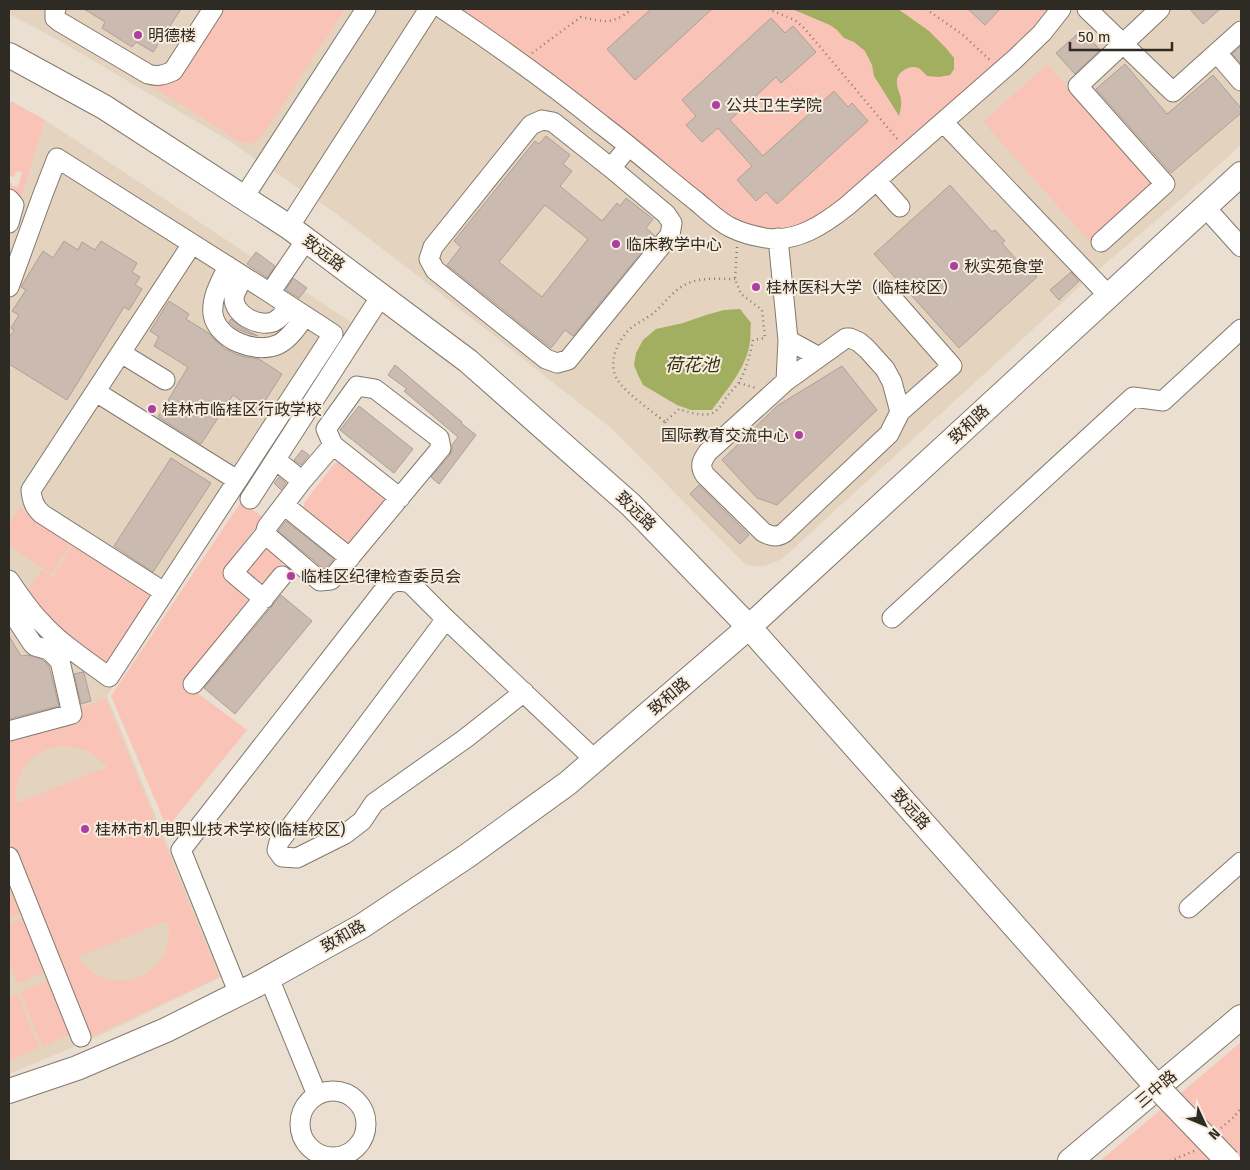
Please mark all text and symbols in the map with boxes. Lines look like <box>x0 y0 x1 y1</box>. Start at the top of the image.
scale bar <box>1070 20 1172 52</box>
place label: 明德楼 <box>148 26 196 45</box>
text: 50 m <box>1078 28 1111 46</box>
marker: 明德楼 <box>132 29 144 41</box>
place label: 公共卫生学院 <box>726 96 822 115</box>
marker: 公共卫生学院 <box>710 99 722 111</box>
street label: 致远路 <box>299 231 349 275</box>
place label: 临床教学中心 <box>626 235 722 254</box>
marker: 临床教学中心 <box>610 238 622 250</box>
place label: 秋实苑食堂 <box>964 257 1044 276</box>
marker: 秋实苑食堂 <box>948 260 960 272</box>
place label: 桂林医科大学（临桂校区） <box>766 278 958 297</box>
marker: 桂林医科大学（临桂校区） <box>750 281 762 293</box>
water label: 荷花池 <box>665 354 721 376</box>
place label: 桂林市临桂区行政学校 <box>162 400 322 419</box>
street label: 致和路 <box>945 401 993 447</box>
marker: 桂林市临桂区行政学校 <box>146 403 158 415</box>
place label: 国际教育交流中心 <box>661 426 789 445</box>
marker: 国际教育交流中心 <box>793 429 805 441</box>
street label: 致远路 <box>612 487 660 535</box>
place label: 临桂区纪律检查委员会 <box>301 567 461 586</box>
marker: 临桂区纪律检查委员会 <box>285 570 297 582</box>
street label: 致和路 <box>645 673 693 719</box>
street label: 致远路 <box>888 785 934 833</box>
place label: 桂林市机电职业技术学校(临桂校区) <box>95 820 345 839</box>
marker: 桂林市机电职业技术学校(临桂校区) <box>79 823 91 835</box>
street label: 致和路 <box>317 916 369 956</box>
street label: 三中路 <box>1132 1066 1180 1112</box>
north arrow <box>1180 1100 1230 1150</box>
text: N <box>1205 1124 1223 1143</box>

